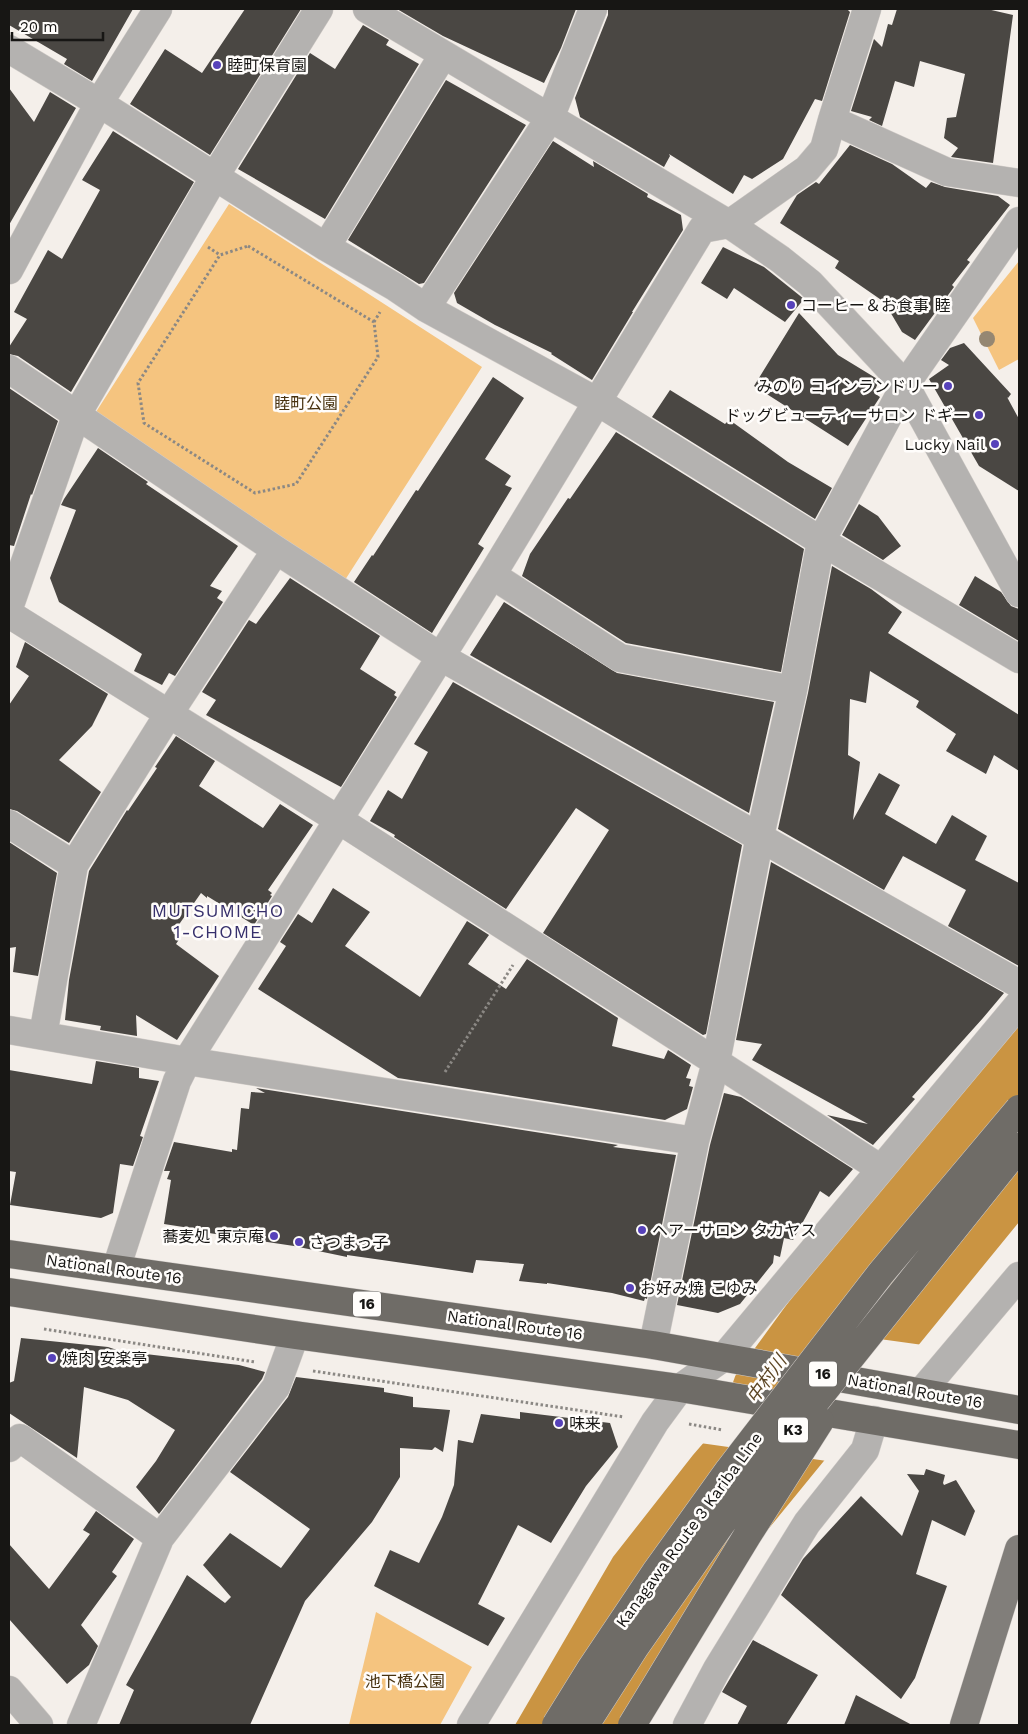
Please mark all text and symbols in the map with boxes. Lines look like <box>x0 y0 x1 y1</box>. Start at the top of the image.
scale bar <box>12 10 104 42</box>
text: 20 m <box>20 18 58 36</box>
place label: 睦町保育園 <box>227 56 307 75</box>
marker: 睦町保育園 <box>211 59 223 71</box>
place label: コーヒー＆お食事 睦 <box>801 296 950 315</box>
marker: コーヒー＆お食事 睦 <box>785 299 797 311</box>
place label: みのり コインランドリー <box>757 377 938 396</box>
marker: みのり コインランドリー <box>942 380 954 392</box>
park label: 睦町公園 <box>274 394 338 413</box>
place label: ドッグビューティーサロン ドギー <box>725 406 969 425</box>
marker: ドッグビューティーサロン ドギー <box>973 409 985 421</box>
place label: Lucky Nail <box>905 435 985 454</box>
marker: Lucky Nail <box>989 438 1001 450</box>
district label: MUTSUMICHO 1-CHOME <box>152 900 284 942</box>
place label: ヘアーサロン タカヤス <box>652 1221 816 1240</box>
marker: ヘアーサロン タカヤス <box>636 1224 648 1236</box>
place label: 蕎麦処 東京庵 <box>163 1227 264 1246</box>
marker: 蕎麦処 東京庵 <box>268 1230 280 1242</box>
place label: さつまっ子 <box>309 1233 388 1252</box>
marker: さつまっ子 <box>293 1236 305 1248</box>
street label: National Route 16 <box>45 1250 183 1288</box>
place label: お好み焼 こゆみ <box>640 1279 757 1298</box>
marker: お好み焼 こゆみ <box>624 1282 636 1294</box>
road number: 16 <box>353 1292 381 1316</box>
street label: National Route 16 <box>446 1306 584 1344</box>
place label: 焼肉 安楽亭 <box>62 1349 147 1368</box>
water label: 中村川 <box>742 1349 792 1407</box>
marker: 焼肉 安楽亭 <box>46 1352 58 1364</box>
road number: 16 <box>809 1362 837 1386</box>
street label: National Route 16 <box>846 1370 984 1412</box>
place label: 味来 <box>569 1414 601 1433</box>
marker: 味来 <box>553 1417 565 1429</box>
road number: K3 <box>778 1418 808 1442</box>
street label: Kanagawa Route 3 Kariba Line <box>612 1429 766 1631</box>
park label: 池下橋公園 <box>365 1672 445 1691</box>

